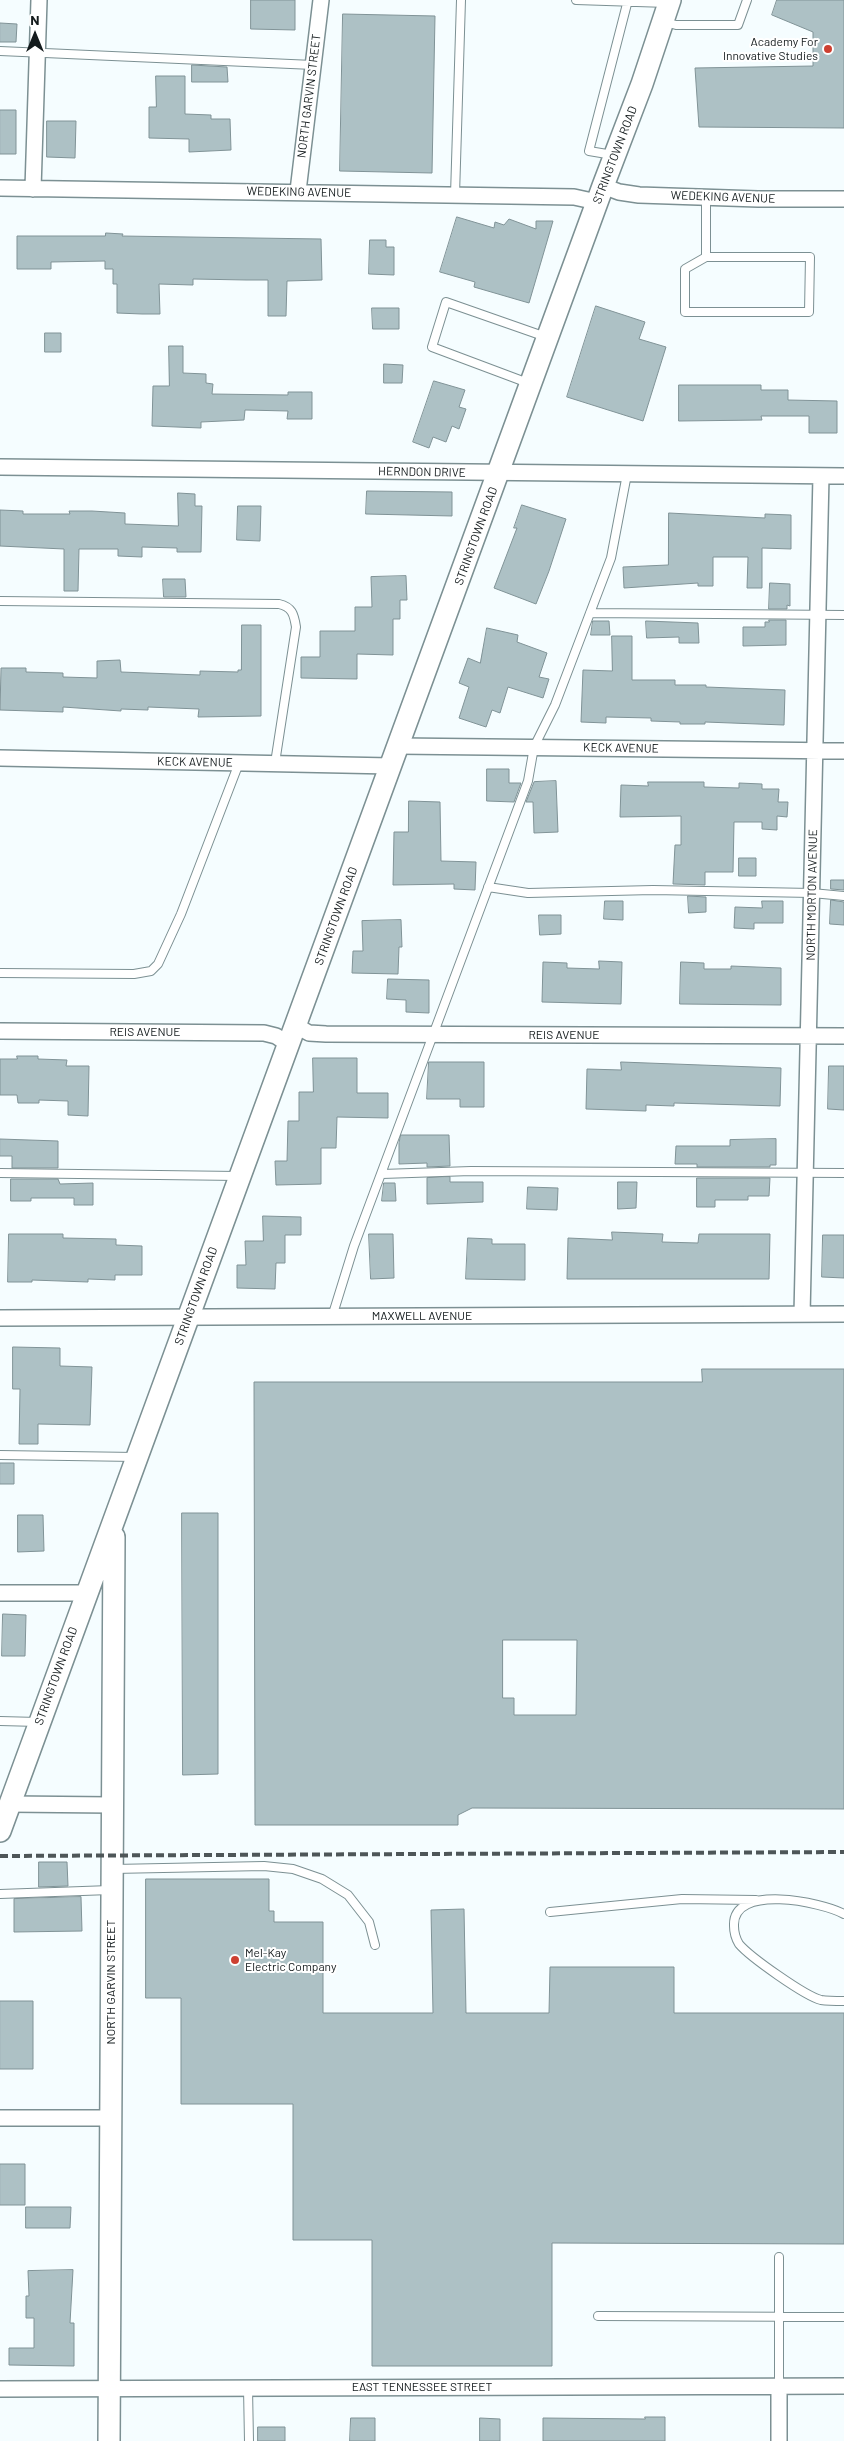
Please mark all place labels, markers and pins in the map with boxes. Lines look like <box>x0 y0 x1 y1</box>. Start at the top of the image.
place label: Academy For Innovative Studies <box>723 35 818 63</box>
marker: Academy For Innovative Studies <box>822 43 834 55</box>
place label: Mel-Kay Electric Company <box>245 1946 336 1974</box>
marker: Mel-Kay Electric Company <box>229 1954 241 1966</box>

